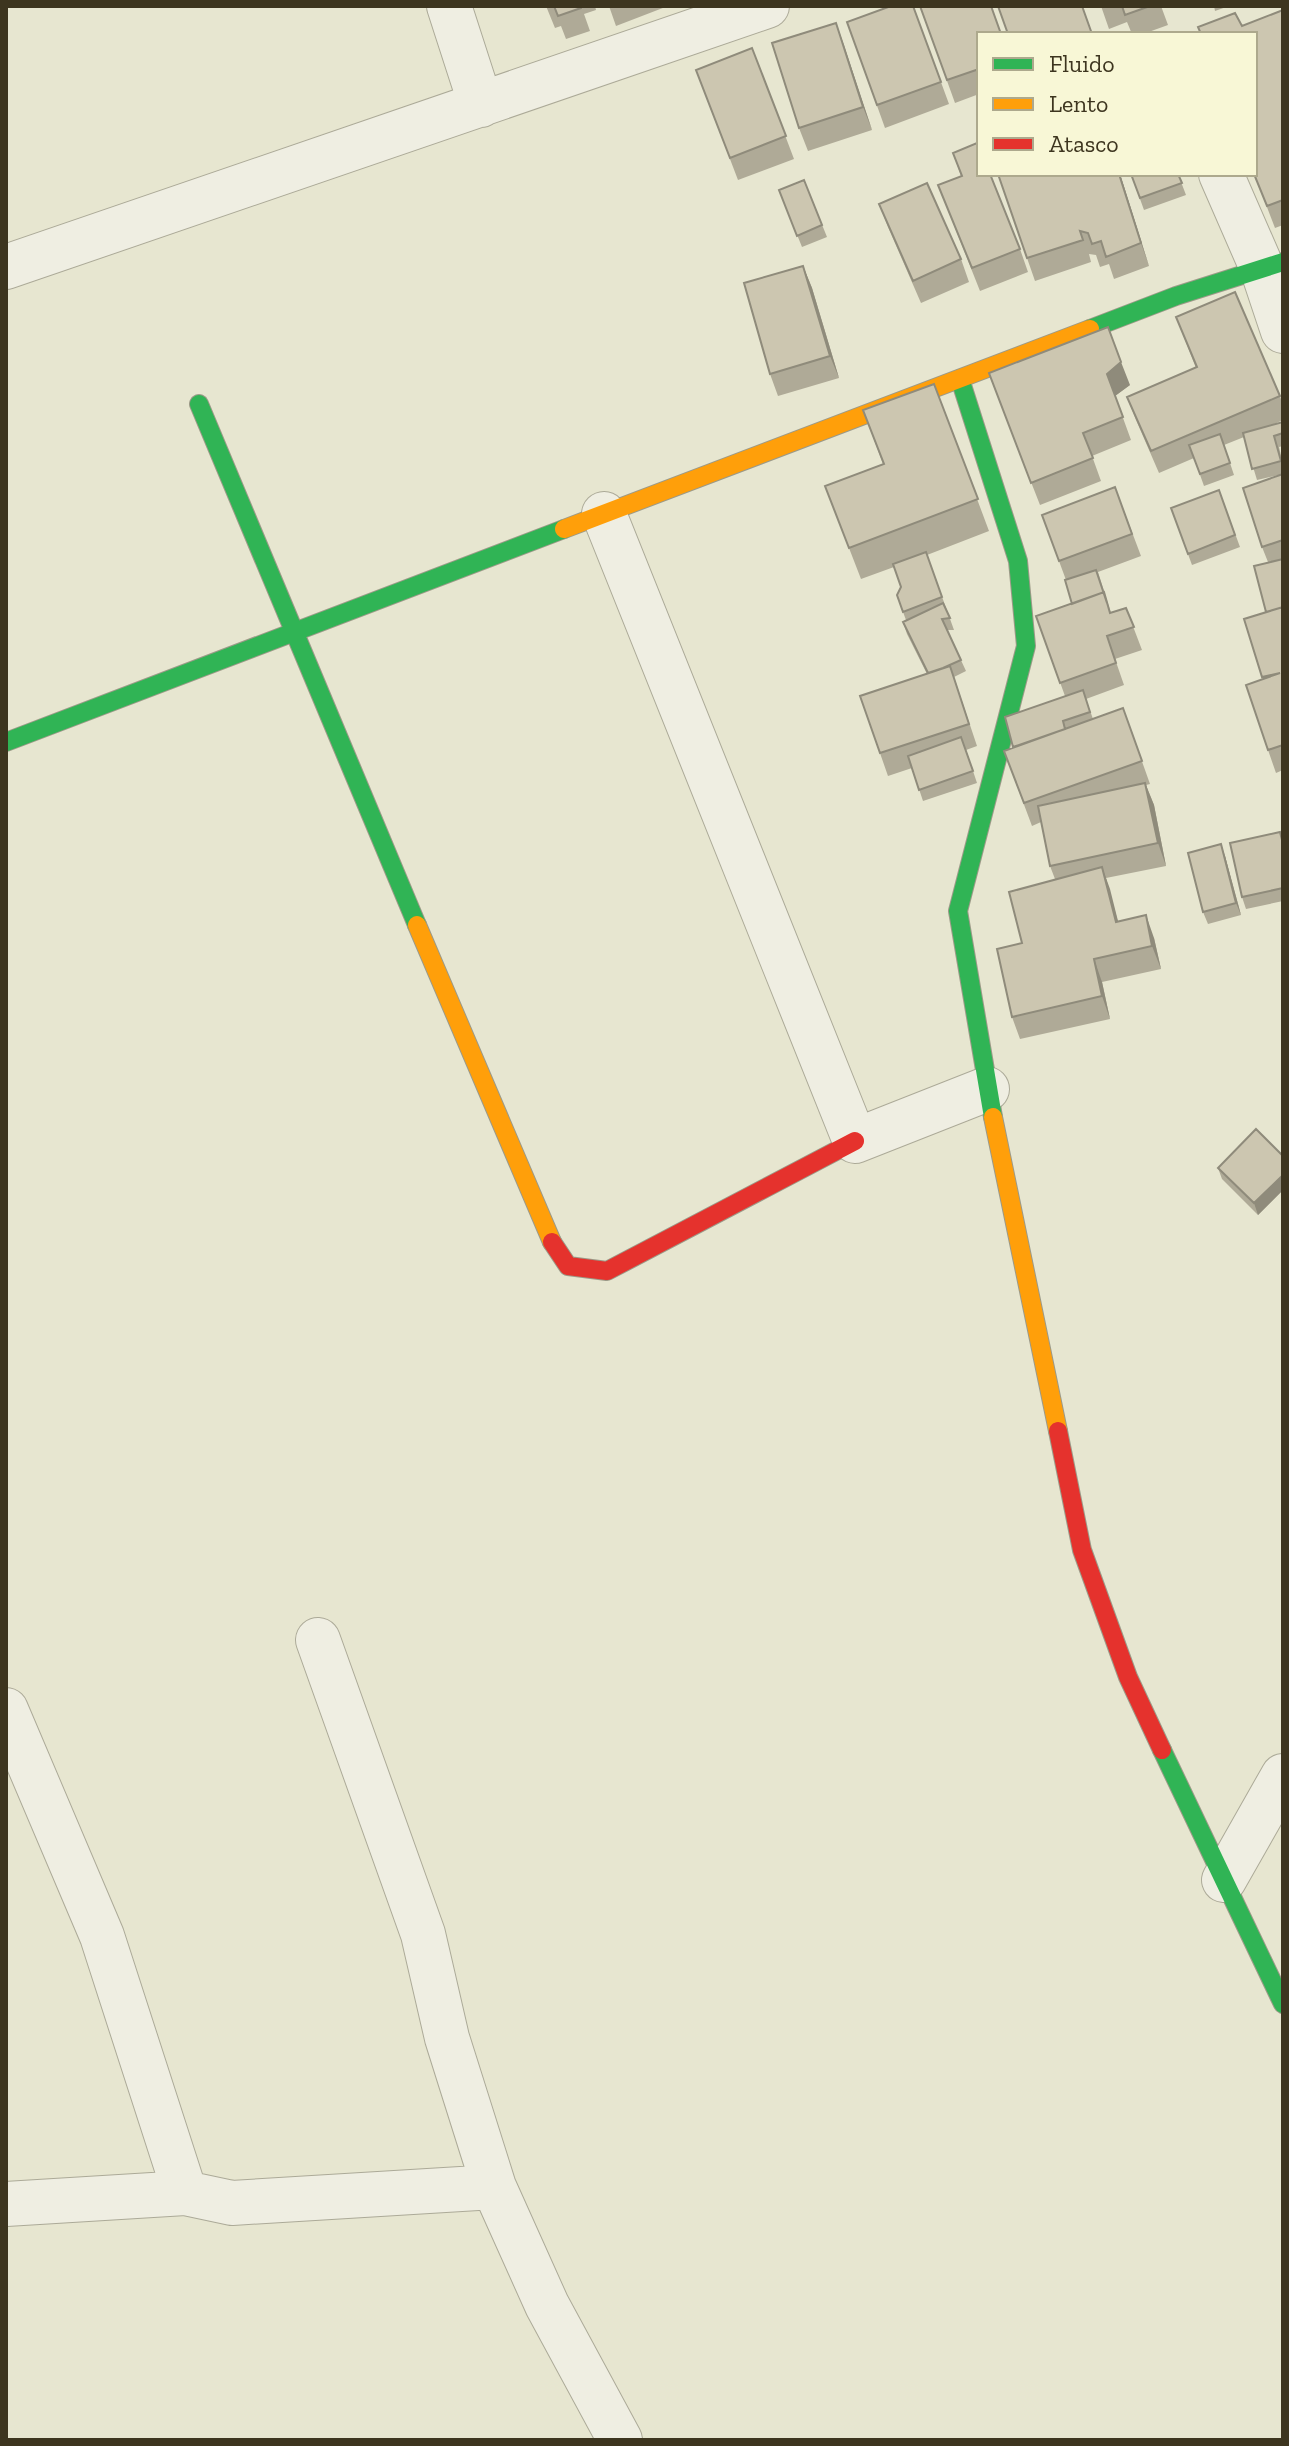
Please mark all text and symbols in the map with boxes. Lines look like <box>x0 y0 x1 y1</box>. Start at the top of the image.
legend <box>977 32 1257 176</box>
text: Fluido <box>1049 49 1114 78</box>
text: Lento <box>1049 89 1108 118</box>
text: Atasco <box>1049 129 1119 158</box>

